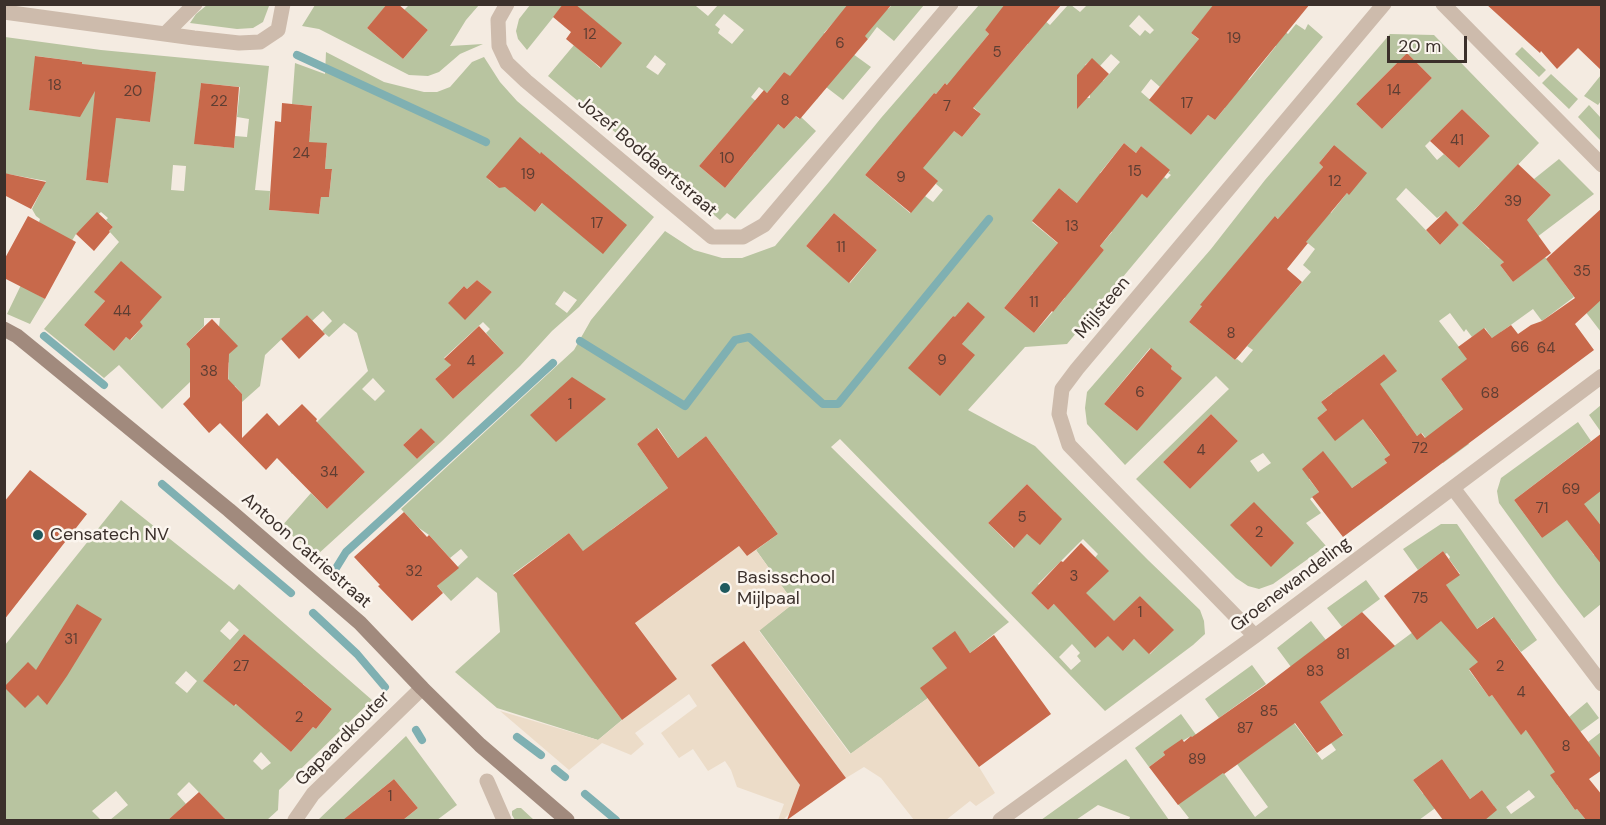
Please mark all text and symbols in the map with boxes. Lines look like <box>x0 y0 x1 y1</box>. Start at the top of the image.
scale bar <box>1390 24 1470 62</box>
house number: 12 <box>583 26 597 44</box>
house number: 19 <box>1227 30 1241 48</box>
text: 20 m <box>1398 34 1441 58</box>
house number: 6 <box>835 35 845 53</box>
house number: 5 <box>992 44 1002 62</box>
house number: 18 <box>48 77 62 95</box>
house number: 14 <box>1387 82 1401 100</box>
house number: 20 <box>124 83 142 101</box>
street label: Jozef Boddaertstraat <box>573 92 721 222</box>
house number: 8 <box>780 92 790 110</box>
house number: 22 <box>210 93 228 111</box>
house number: 17 <box>1181 95 1193 113</box>
house number: 7 <box>943 98 951 116</box>
house number: 41 <box>1450 132 1464 150</box>
house number: 24 <box>292 145 310 163</box>
house number: 10 <box>720 150 734 168</box>
house number: 15 <box>1128 163 1142 181</box>
house number: 19 <box>521 166 535 184</box>
house number: 9 <box>896 169 906 187</box>
house number: 12 <box>1328 173 1342 191</box>
house number: 39 <box>1504 193 1522 211</box>
house number: 17 <box>591 215 603 233</box>
house number: 13 <box>1065 218 1079 236</box>
house number: 11 <box>836 239 846 257</box>
house number: 35 <box>1573 263 1591 281</box>
street label: Mijlsteen <box>1071 273 1135 343</box>
house number: 11 <box>1029 294 1039 312</box>
house number: 44 <box>113 303 131 321</box>
house number: 8 <box>1226 325 1236 343</box>
house number: 66 <box>1511 339 1529 357</box>
house number: 64 <box>1537 340 1555 358</box>
house number: 9 <box>937 352 947 370</box>
house number: 4 <box>466 353 476 371</box>
house number: 38 <box>200 363 218 381</box>
house number: 6 <box>1135 384 1145 402</box>
house number: 68 <box>1481 385 1499 403</box>
house number: 1 <box>568 396 572 414</box>
house number: 72 <box>1412 440 1428 458</box>
house number: 4 <box>1196 442 1206 460</box>
house number: 34 <box>320 464 338 482</box>
house number: 69 <box>1562 481 1580 499</box>
street label: Antoon Catriestraat <box>237 489 375 613</box>
house number: 71 <box>1536 500 1548 518</box>
house number: 5 <box>1017 509 1027 527</box>
place label: Censatech NV <box>50 524 169 546</box>
house number: 2 <box>1255 524 1263 542</box>
marker: Censatech NV <box>31 528 45 542</box>
street label: Groenewandeling <box>1227 533 1355 637</box>
house number: 32 <box>405 563 423 581</box>
place label: Basisschool Mijlpaal <box>737 567 835 610</box>
house number: 3 <box>1070 568 1078 586</box>
marker: Basisschool Mijlpaal <box>718 581 732 595</box>
house number: 75 <box>1412 590 1428 608</box>
house number: 1 <box>1138 604 1142 622</box>
house number: 31 <box>64 631 78 649</box>
house number: 81 <box>1336 646 1350 664</box>
house number: 27 <box>233 658 249 676</box>
house number: 2 <box>1496 658 1504 676</box>
house number: 83 <box>1306 663 1324 681</box>
house number: 4 <box>1516 684 1526 702</box>
street label: Gapaardkouter <box>291 687 395 791</box>
house number: 85 <box>1260 703 1278 721</box>
house number: 2 <box>295 709 303 727</box>
house number: 87 <box>1237 720 1253 738</box>
house number: 8 <box>1561 738 1571 756</box>
house number: 89 <box>1188 751 1206 769</box>
house number: 1 <box>388 788 392 806</box>

